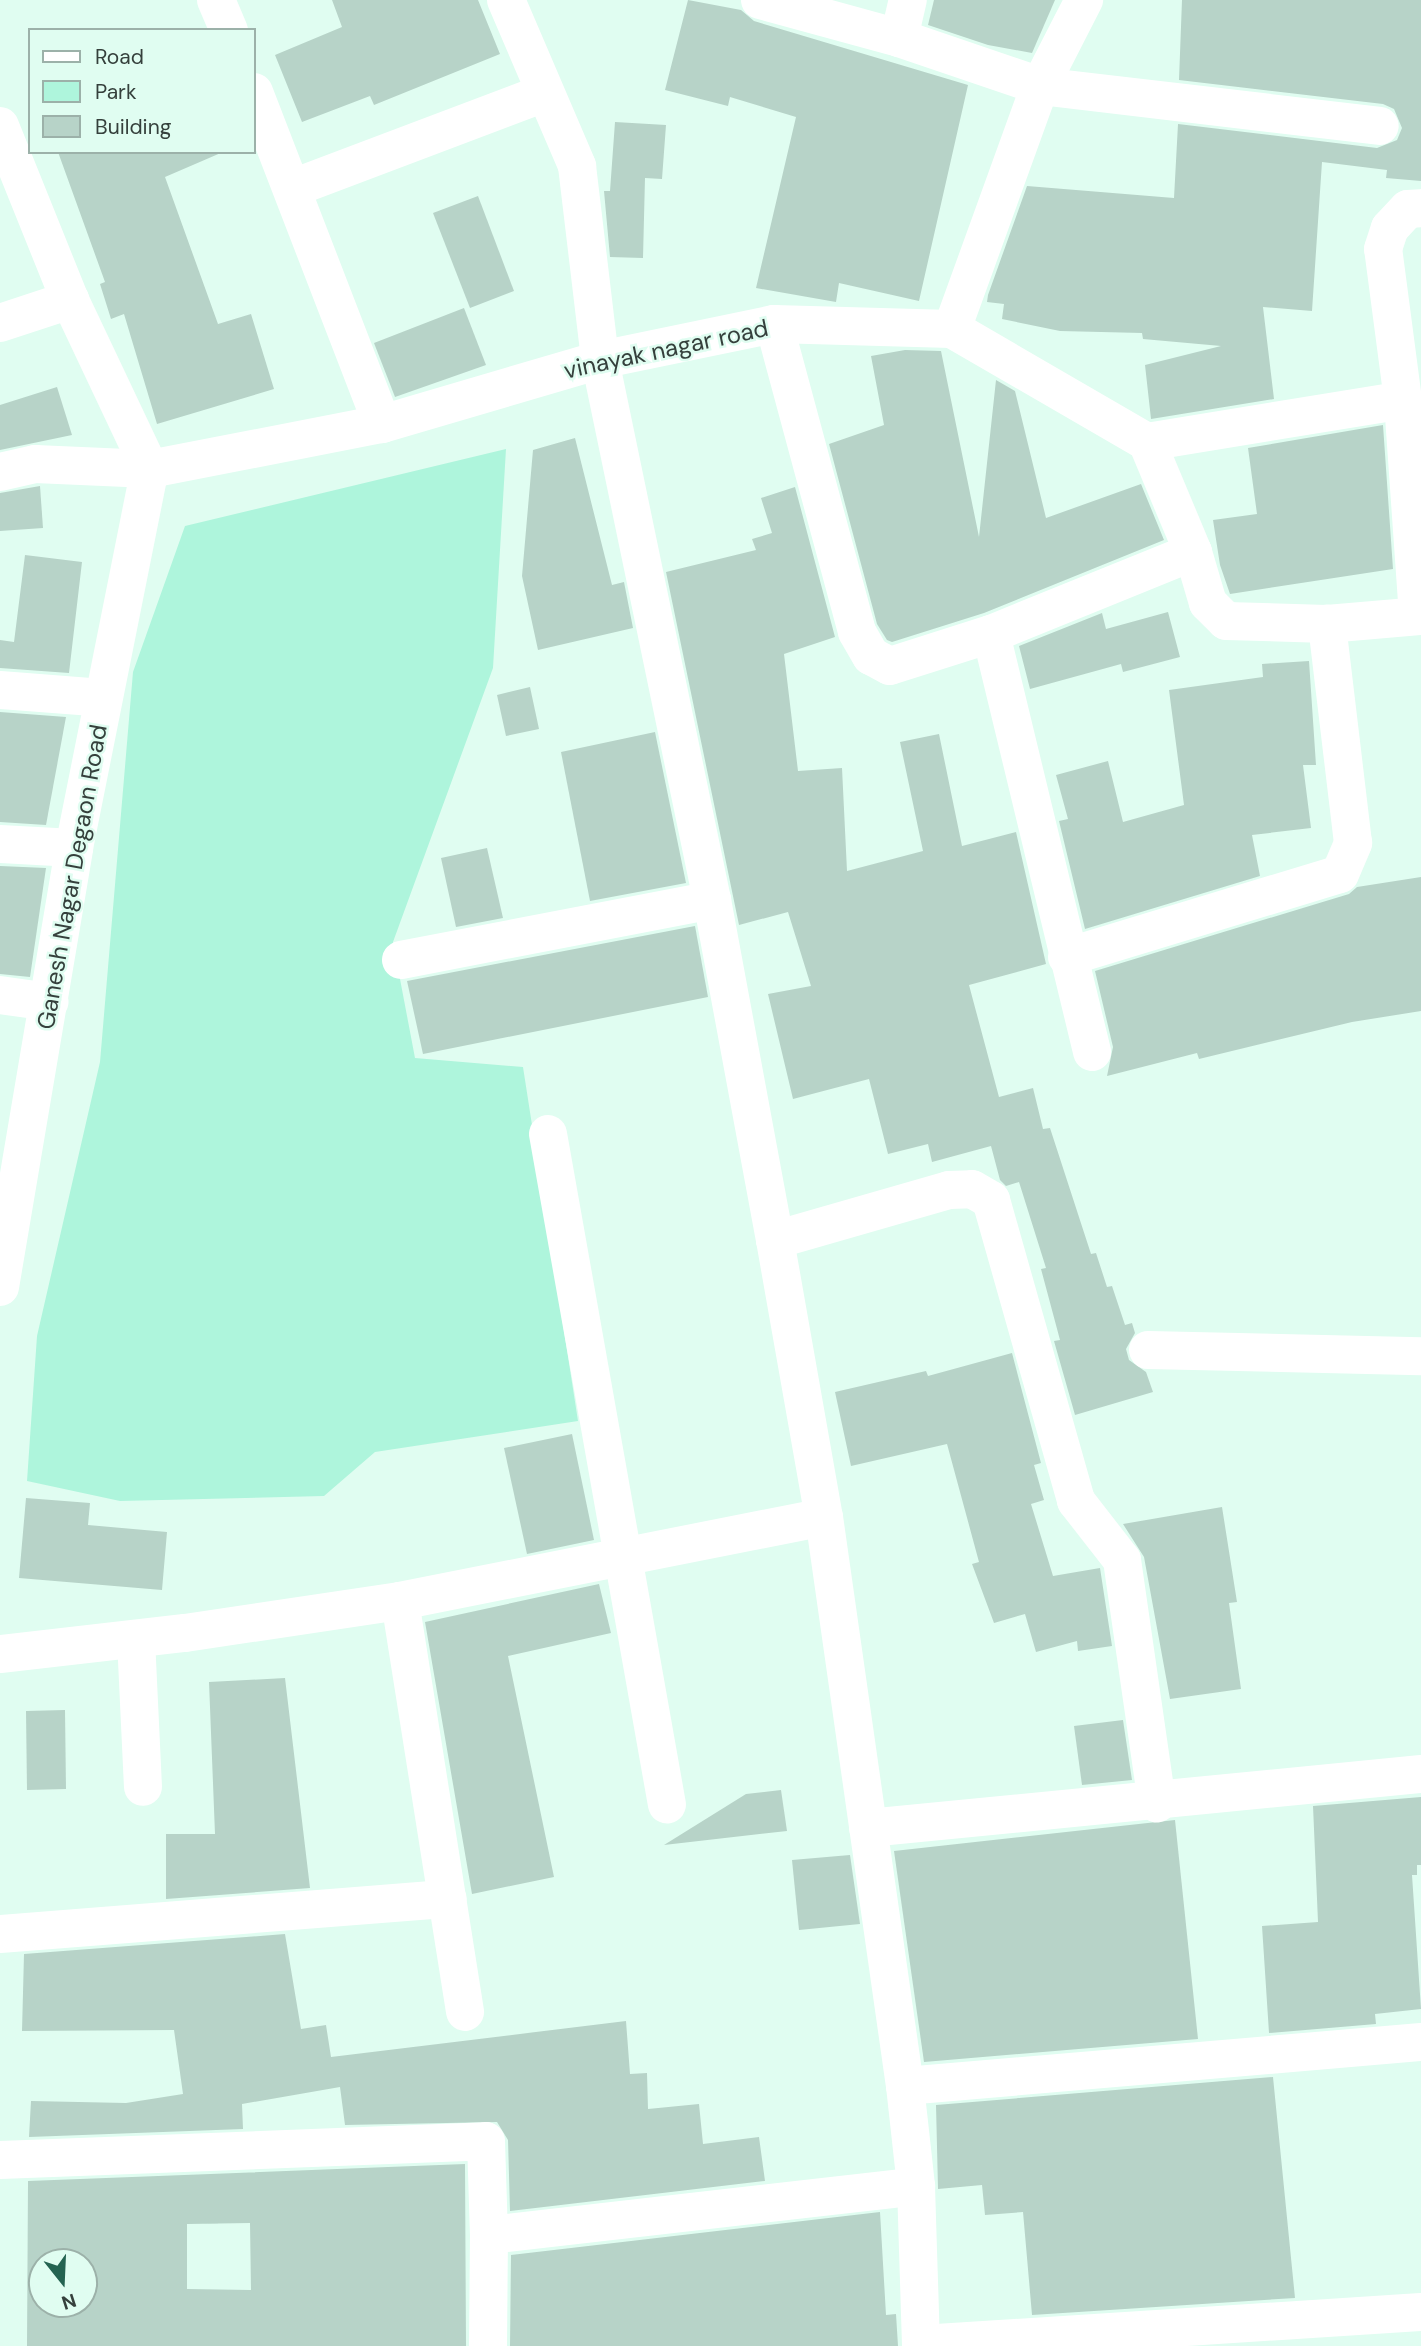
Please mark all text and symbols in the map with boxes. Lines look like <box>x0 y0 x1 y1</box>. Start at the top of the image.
legend <box>28 28 256 154</box>
text: Road <box>95 43 144 71</box>
text: Park <box>95 78 136 106</box>
text: Building <box>95 113 171 141</box>
street label: vinayak nagar road <box>561 313 771 385</box>
street label: Ganesh Nagar Degaon Road <box>31 722 113 1032</box>
north arrow <box>28 2248 98 2318</box>
text: N <box>59 2288 79 2316</box>

